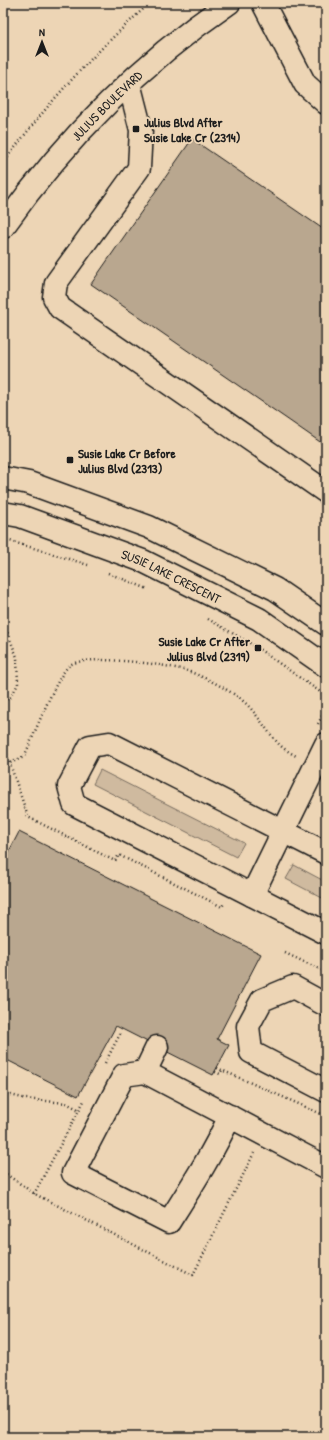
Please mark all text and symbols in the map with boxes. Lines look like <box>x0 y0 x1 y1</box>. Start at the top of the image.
north arrow <box>22 22 62 62</box>
text: N <box>39 25 45 39</box>
street label: JULIUS BOULEVARD <box>67 66 147 145</box>
place label: Julius Blvd After Susie Lake Cr (2314) <box>144 113 241 146</box>
marker: Julius Blvd After Susie Lake Cr (2314) <box>131 124 141 134</box>
place label: Susie Lake Cr Before Julius Blvd (2313) <box>78 444 177 477</box>
marker: Susie Lake Cr Before Julius Blvd (2313) <box>65 455 75 465</box>
street label: SUSIE LAKE CRESCENT <box>119 545 225 608</box>
place label: Susie Lake Cr After Julius Blvd (2319) <box>158 632 251 665</box>
marker: Susie Lake Cr After Julius Blvd (2319) <box>253 643 263 653</box>

